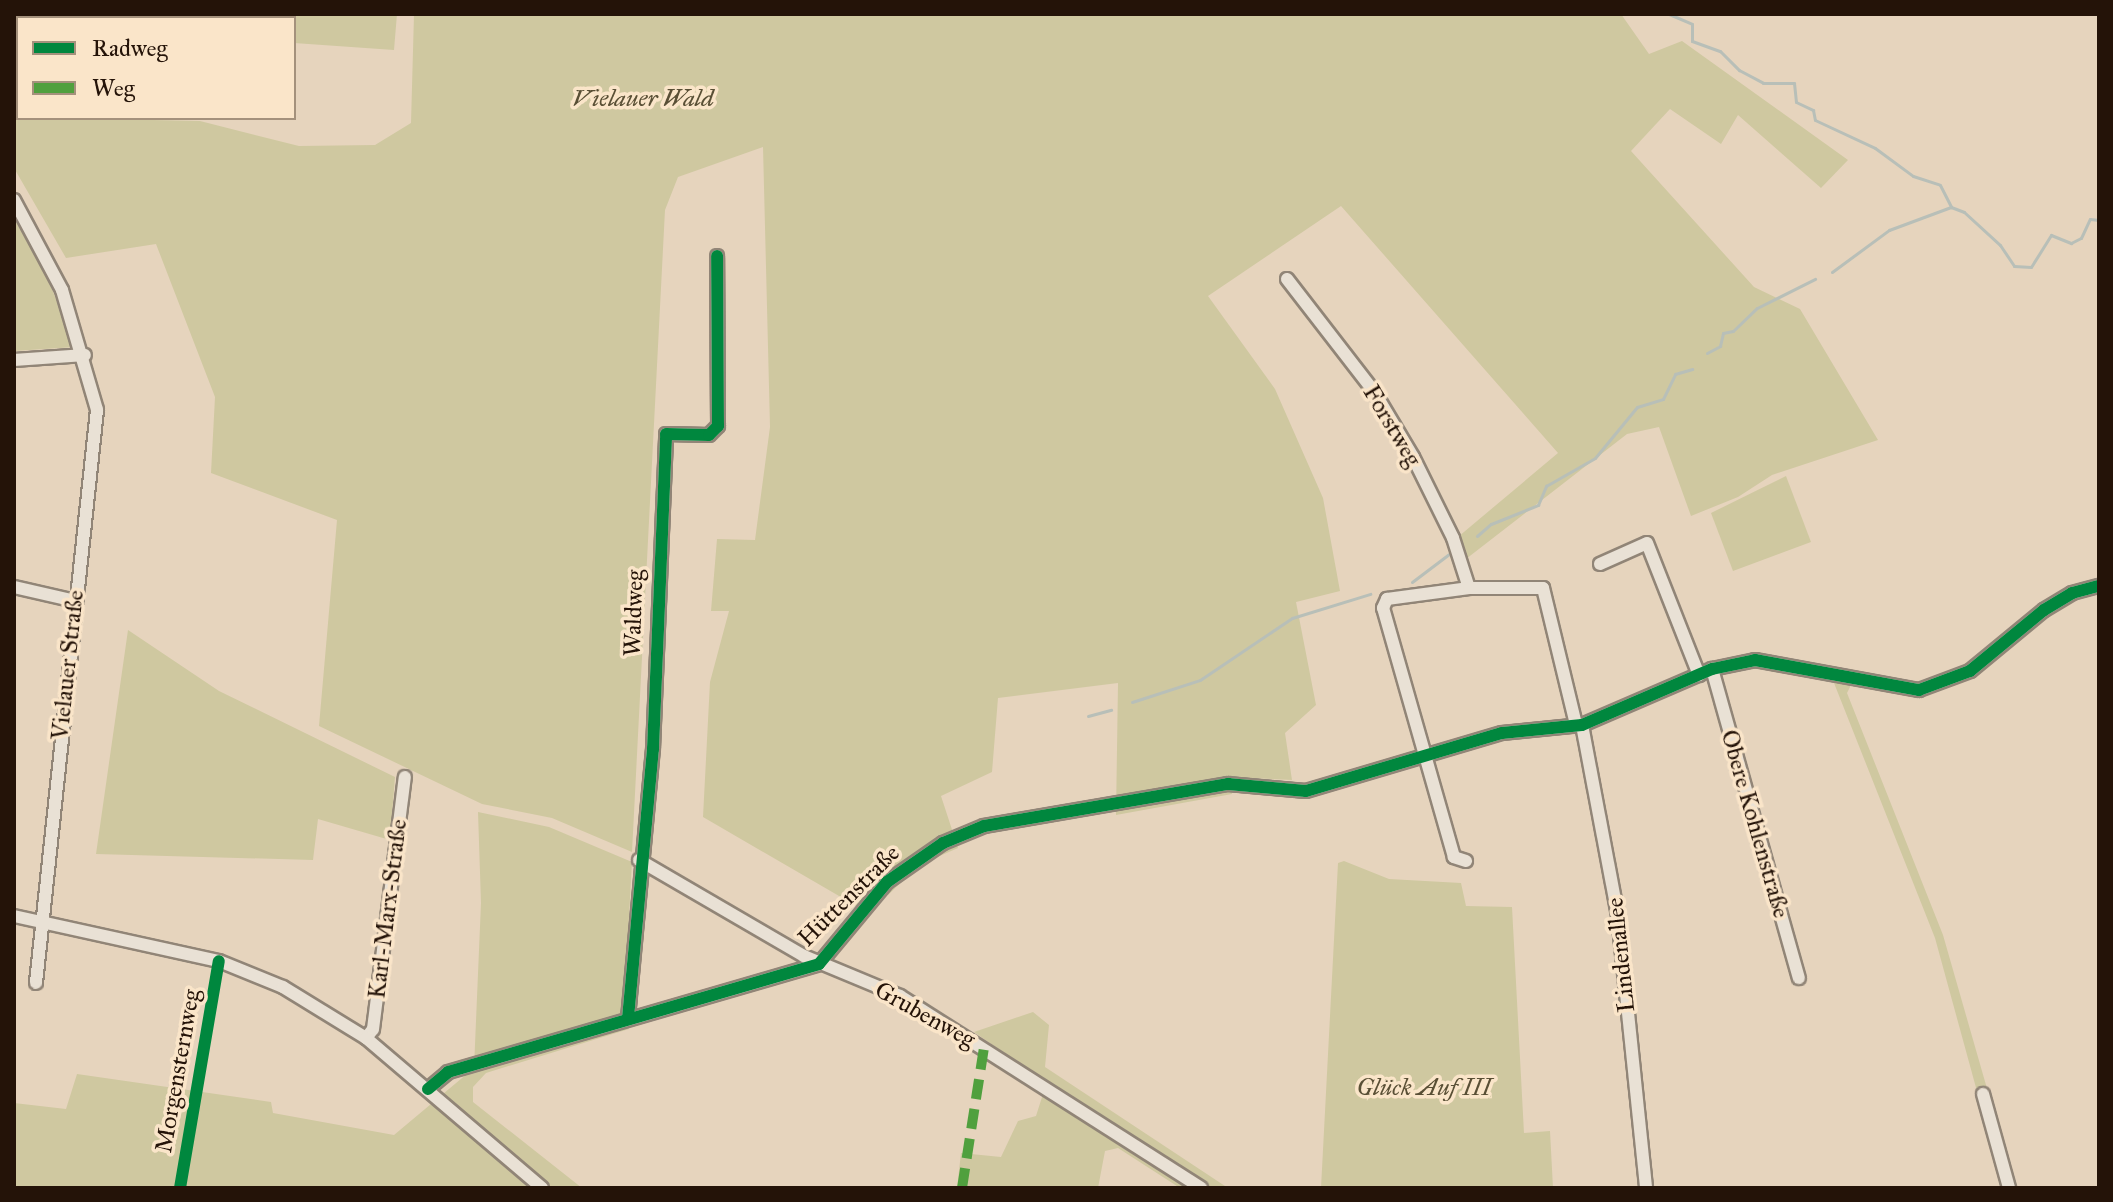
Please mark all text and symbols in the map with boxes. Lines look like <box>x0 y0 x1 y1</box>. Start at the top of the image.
legend <box>16 16 296 120</box>
text: Radweg <box>92 33 168 63</box>
text: Weg <box>92 73 135 103</box>
park label: Vielauer Wald <box>572 85 714 113</box>
street label: Forstweg <box>1356 380 1428 472</box>
street label: Waldweg <box>618 569 650 657</box>
street label: Vielauer Straße <box>46 589 90 741</box>
street label: Obere Kohlenstraße <box>1714 727 1796 921</box>
street label: Karl-Marx-Straße <box>363 818 413 1000</box>
street label: Hüttenstraße <box>792 839 906 953</box>
street label: Lindenallee <box>1601 896 1641 1014</box>
street label: Grubenweg <box>870 976 980 1054</box>
street label: Morgensternweg <box>149 987 207 1155</box>
park label: Glück Auf III <box>1357 1074 1491 1102</box>

